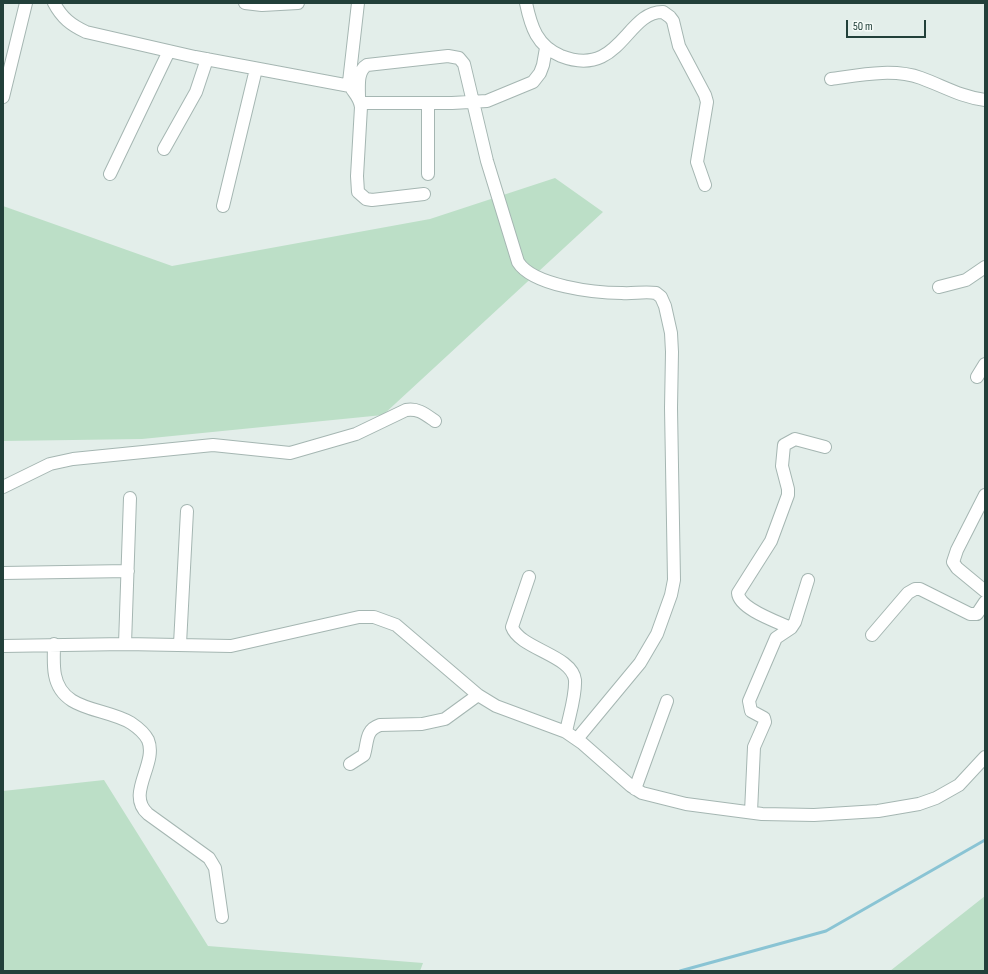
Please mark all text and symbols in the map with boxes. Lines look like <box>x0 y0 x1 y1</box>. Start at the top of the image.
scale bar <box>848 12 928 38</box>
text: 50 m <box>853 19 873 34</box>

